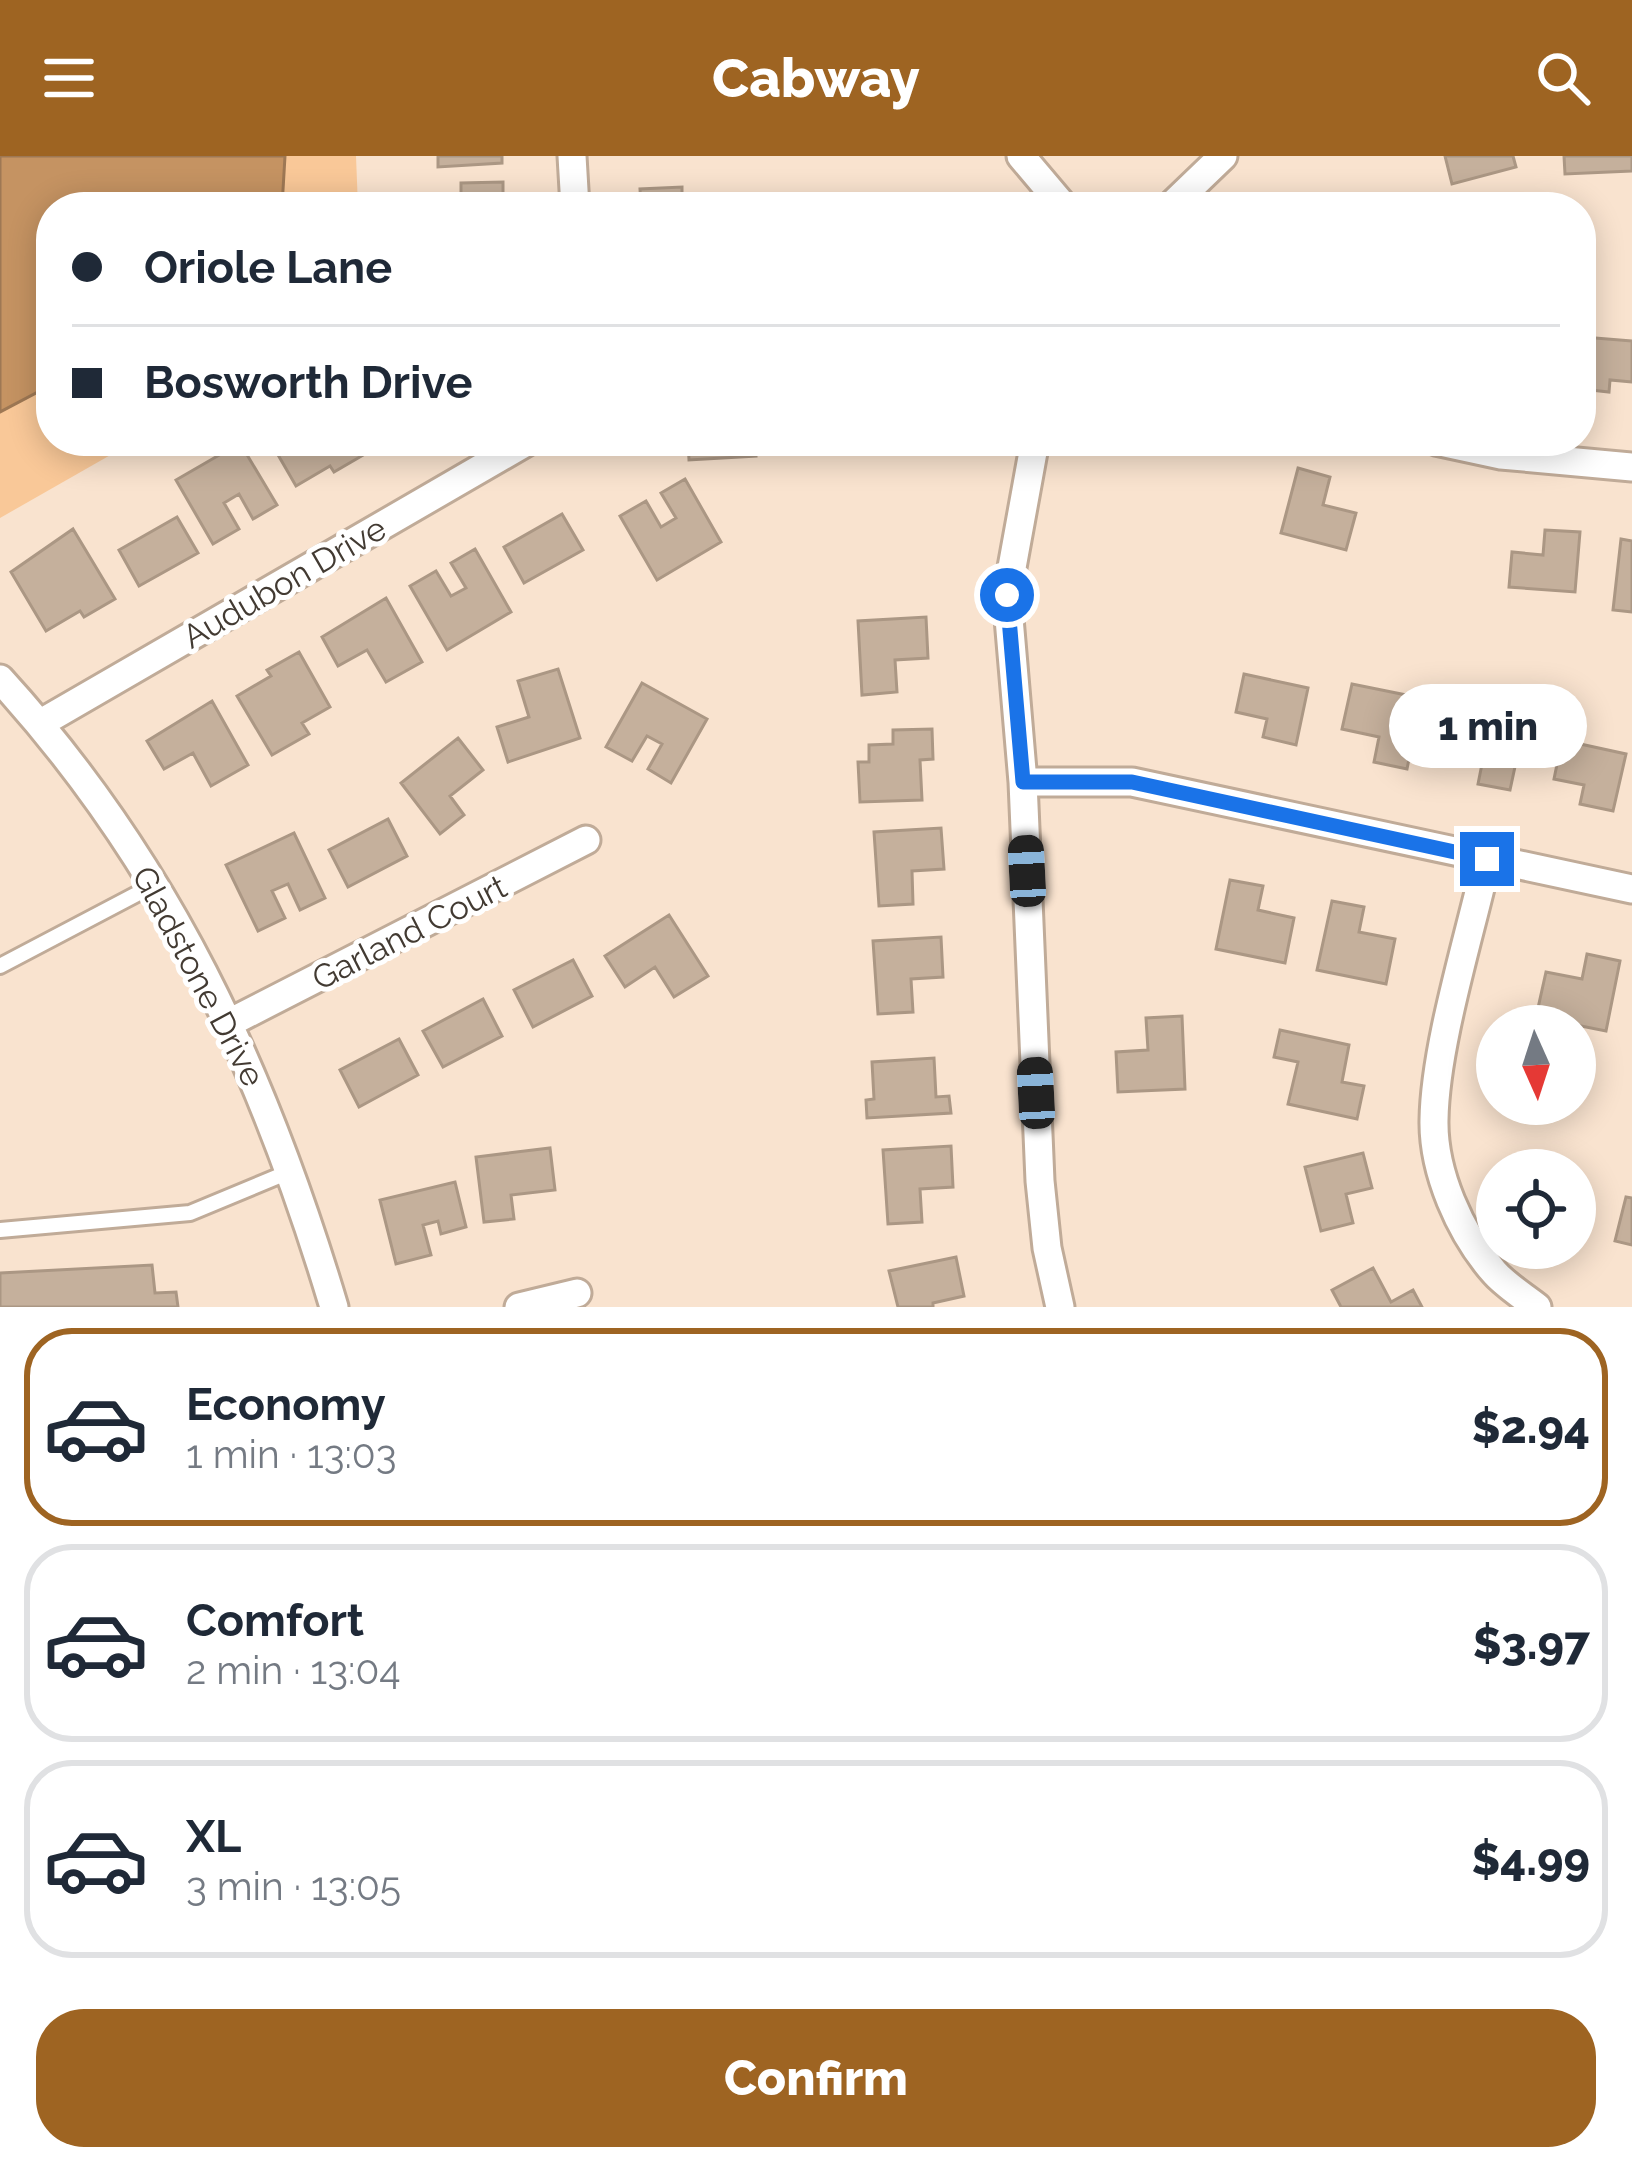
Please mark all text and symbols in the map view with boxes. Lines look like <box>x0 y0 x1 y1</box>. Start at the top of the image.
icon: menu <box>36 45 102 111</box>
icon: search <box>1530 45 1596 111</box>
text: Cabway <box>712 46 920 110</box>
text: Oriole Lane <box>144 241 392 294</box>
text: Bosworth Drive <box>144 356 472 409</box>
street label: Audubon Drive <box>176 509 393 656</box>
route start <box>980 568 1034 622</box>
callout: 1 min <box>1388 685 1586 769</box>
text: 1 min <box>1438 703 1538 749</box>
route end <box>1460 832 1514 886</box>
car <box>1007 834 1047 908</box>
street label: Gladstone Drive <box>124 860 273 1093</box>
street label: Garland Court <box>306 867 513 998</box>
north arrow <box>1476 1005 1596 1125</box>
map controls <box>1476 1005 1596 1269</box>
car <box>1016 1056 1056 1130</box>
button: locate <box>1476 1149 1596 1269</box>
icon: car <box>42 1373 150 1481</box>
text: Economy <box>186 1378 386 1431</box>
text: $2.94 <box>1472 1401 1590 1454</box>
text: 1 min · 13:03 <box>186 1431 397 1477</box>
icon: car <box>42 1589 150 1697</box>
text: Comfort <box>186 1594 364 1647</box>
text: $3.97 <box>1473 1617 1590 1670</box>
text: 2 min · 13:04 <box>186 1647 401 1693</box>
icon: car <box>42 1805 150 1913</box>
text: XL <box>186 1810 241 1863</box>
text: $4.99 <box>1471 1833 1590 1886</box>
text: 3 min · 13:05 <box>186 1863 401 1909</box>
button: Confirm <box>36 2009 1596 2147</box>

